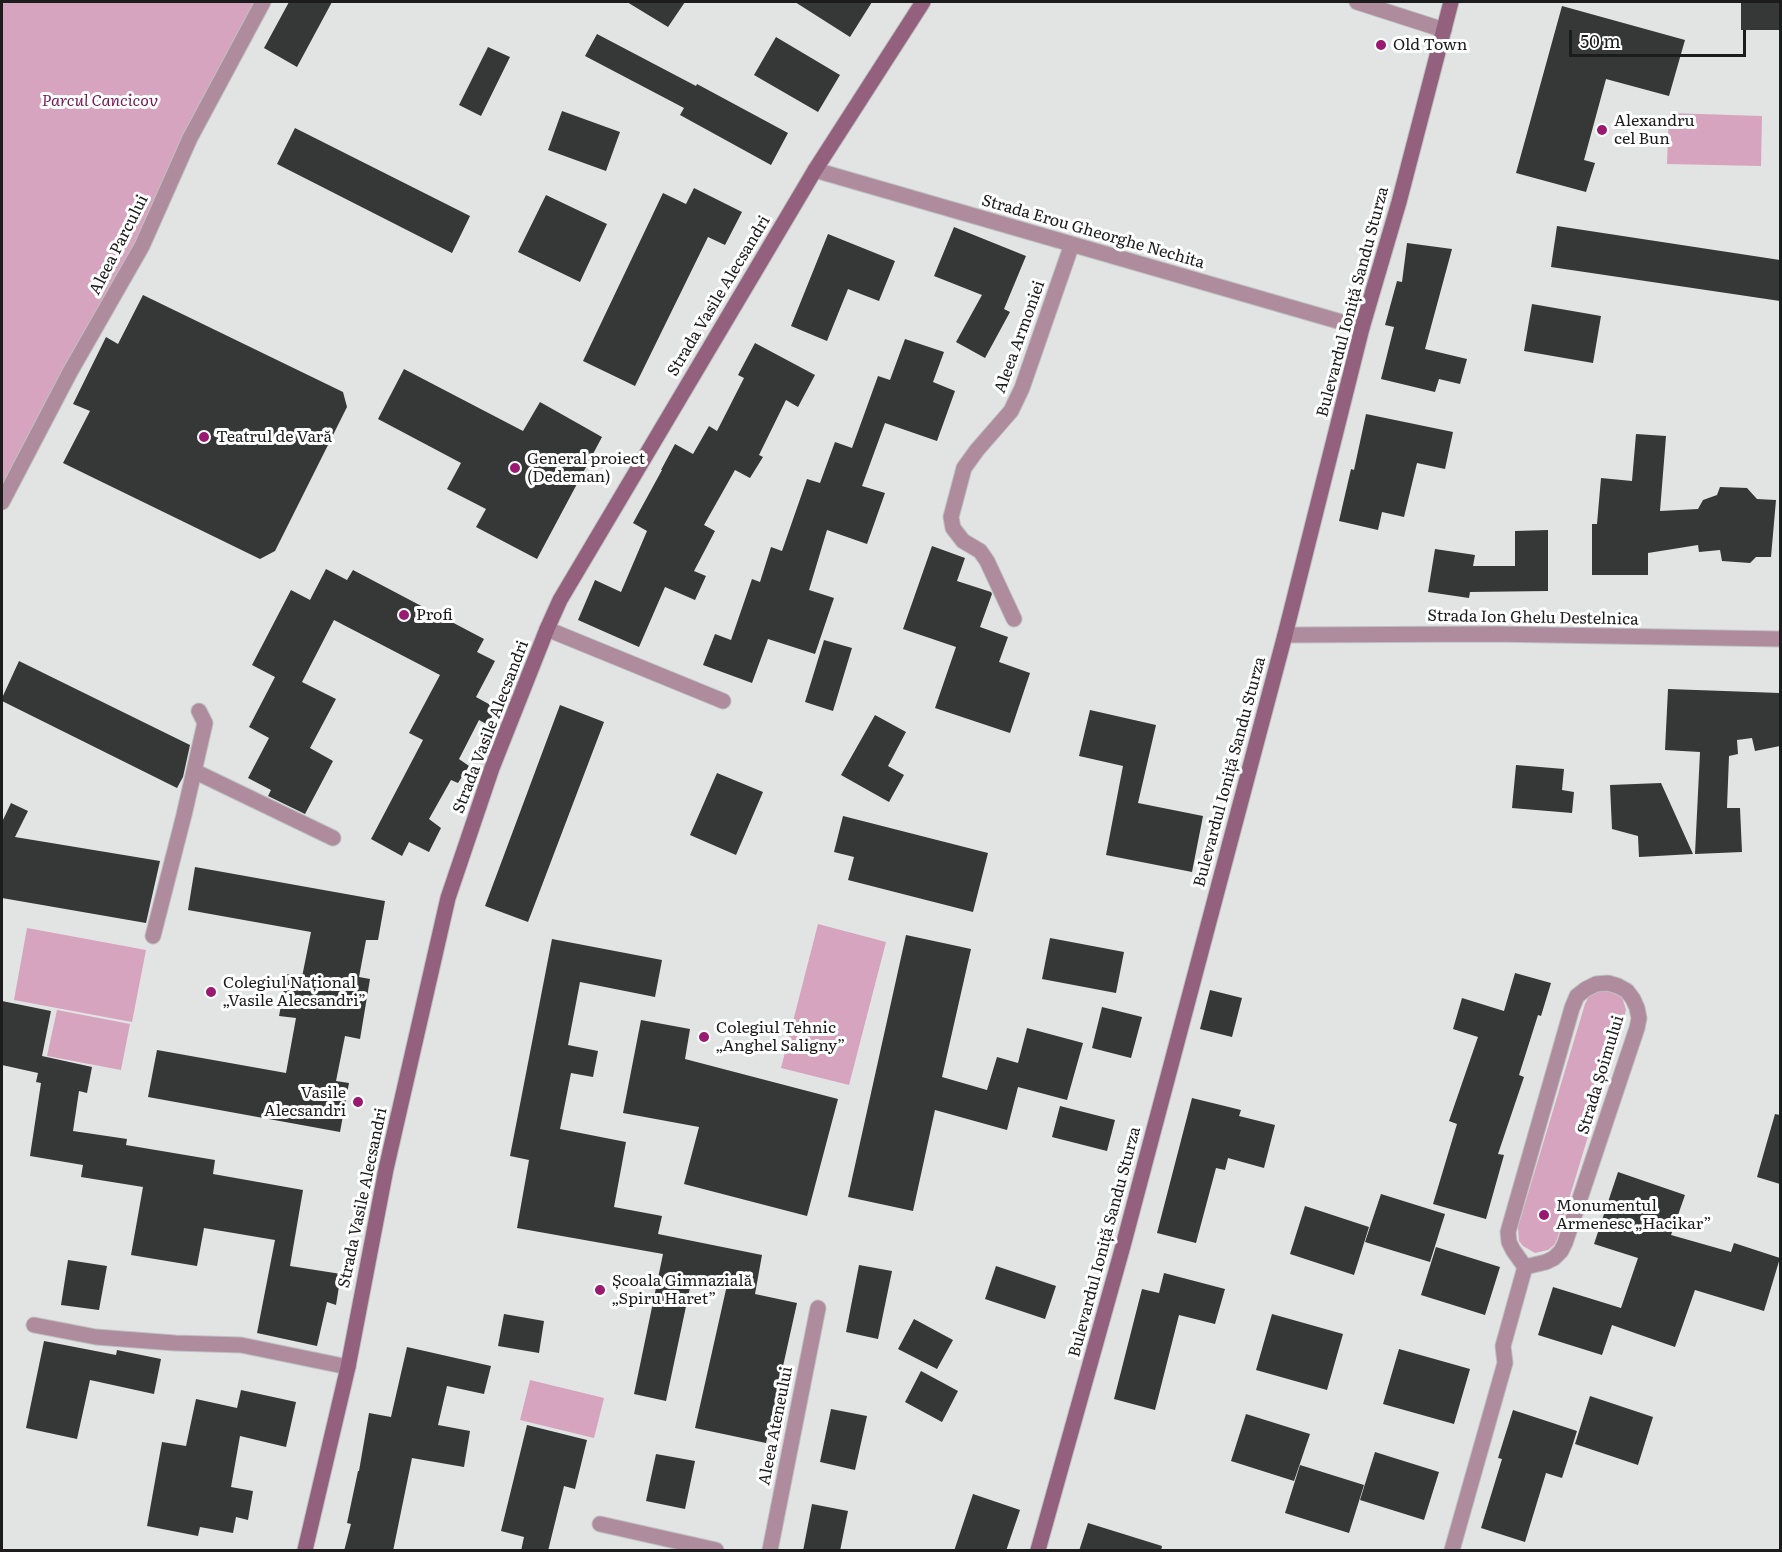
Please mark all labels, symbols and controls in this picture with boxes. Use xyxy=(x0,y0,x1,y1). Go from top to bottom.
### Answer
scale bar xyxy=(1572,18,1749,56)
text: 50 m xyxy=(1580,27,1621,54)
place label: Old Town xyxy=(1393,35,1467,55)
marker: Old Town xyxy=(1374,38,1388,52)
park label: Parcul Cancicov xyxy=(42,91,158,111)
place label: Alexandru cel Bun xyxy=(1614,111,1695,149)
marker: Alexandru cel Bun xyxy=(1595,123,1609,137)
street label: Bulevardul Ioniță Sandu Sturza xyxy=(1313,185,1393,419)
street label: Strada Erou Gheorghe Nechita xyxy=(979,191,1207,273)
street label: Aleea Parcului xyxy=(86,192,152,298)
street label: Strada Vasile Alecsandri xyxy=(663,212,775,380)
street label: Aleea Armoniei xyxy=(991,278,1049,396)
place label: Teatrul de Vară xyxy=(216,427,332,447)
marker: Teatrul de Vară xyxy=(197,430,211,444)
place label: General proiect (Dedeman) xyxy=(527,449,645,487)
marker: General proiect (Dedeman) xyxy=(508,461,522,475)
place label: Profi xyxy=(416,605,453,625)
street label: Strada Ion Ghelu Destelnica xyxy=(1427,607,1639,629)
marker: Profi xyxy=(397,608,411,622)
street label: Strada Vasile Alecsandri xyxy=(449,638,533,816)
street label: Bulevardul Ioniță Sandu Sturza xyxy=(1190,655,1270,889)
place label: Colegiul Național „Vasile Alecsandri” xyxy=(223,973,366,1011)
marker: Colegiul Național „Vasile Alecsandri” xyxy=(204,985,218,999)
street label: Strada Șoimului xyxy=(1574,1013,1628,1137)
place label: Colegiul Tehnic „Anghel Saligny” xyxy=(716,1018,846,1056)
marker: Colegiul Tehnic „Anghel Saligny” xyxy=(697,1030,711,1044)
place label: Vasile Alecsandri xyxy=(264,1083,346,1121)
marker: Vasile Alecsandri xyxy=(351,1095,365,1109)
street label: Strada Vasile Alecsandri xyxy=(335,1106,391,1290)
street label: Bulevardul Ioniță Sandu Sturza xyxy=(1065,1125,1145,1359)
place label: Monumentul Armenesc „Hacikar” xyxy=(1556,1196,1712,1234)
marker: Monumentul Armenesc „Hacikar” xyxy=(1537,1208,1551,1222)
place label: Școala Gimnazială „Spiru Haret” xyxy=(612,1271,752,1309)
marker: Școala Gimnazială „Spiru Haret” xyxy=(593,1283,607,1297)
street label: Aleea Ateneului xyxy=(755,1365,797,1487)

